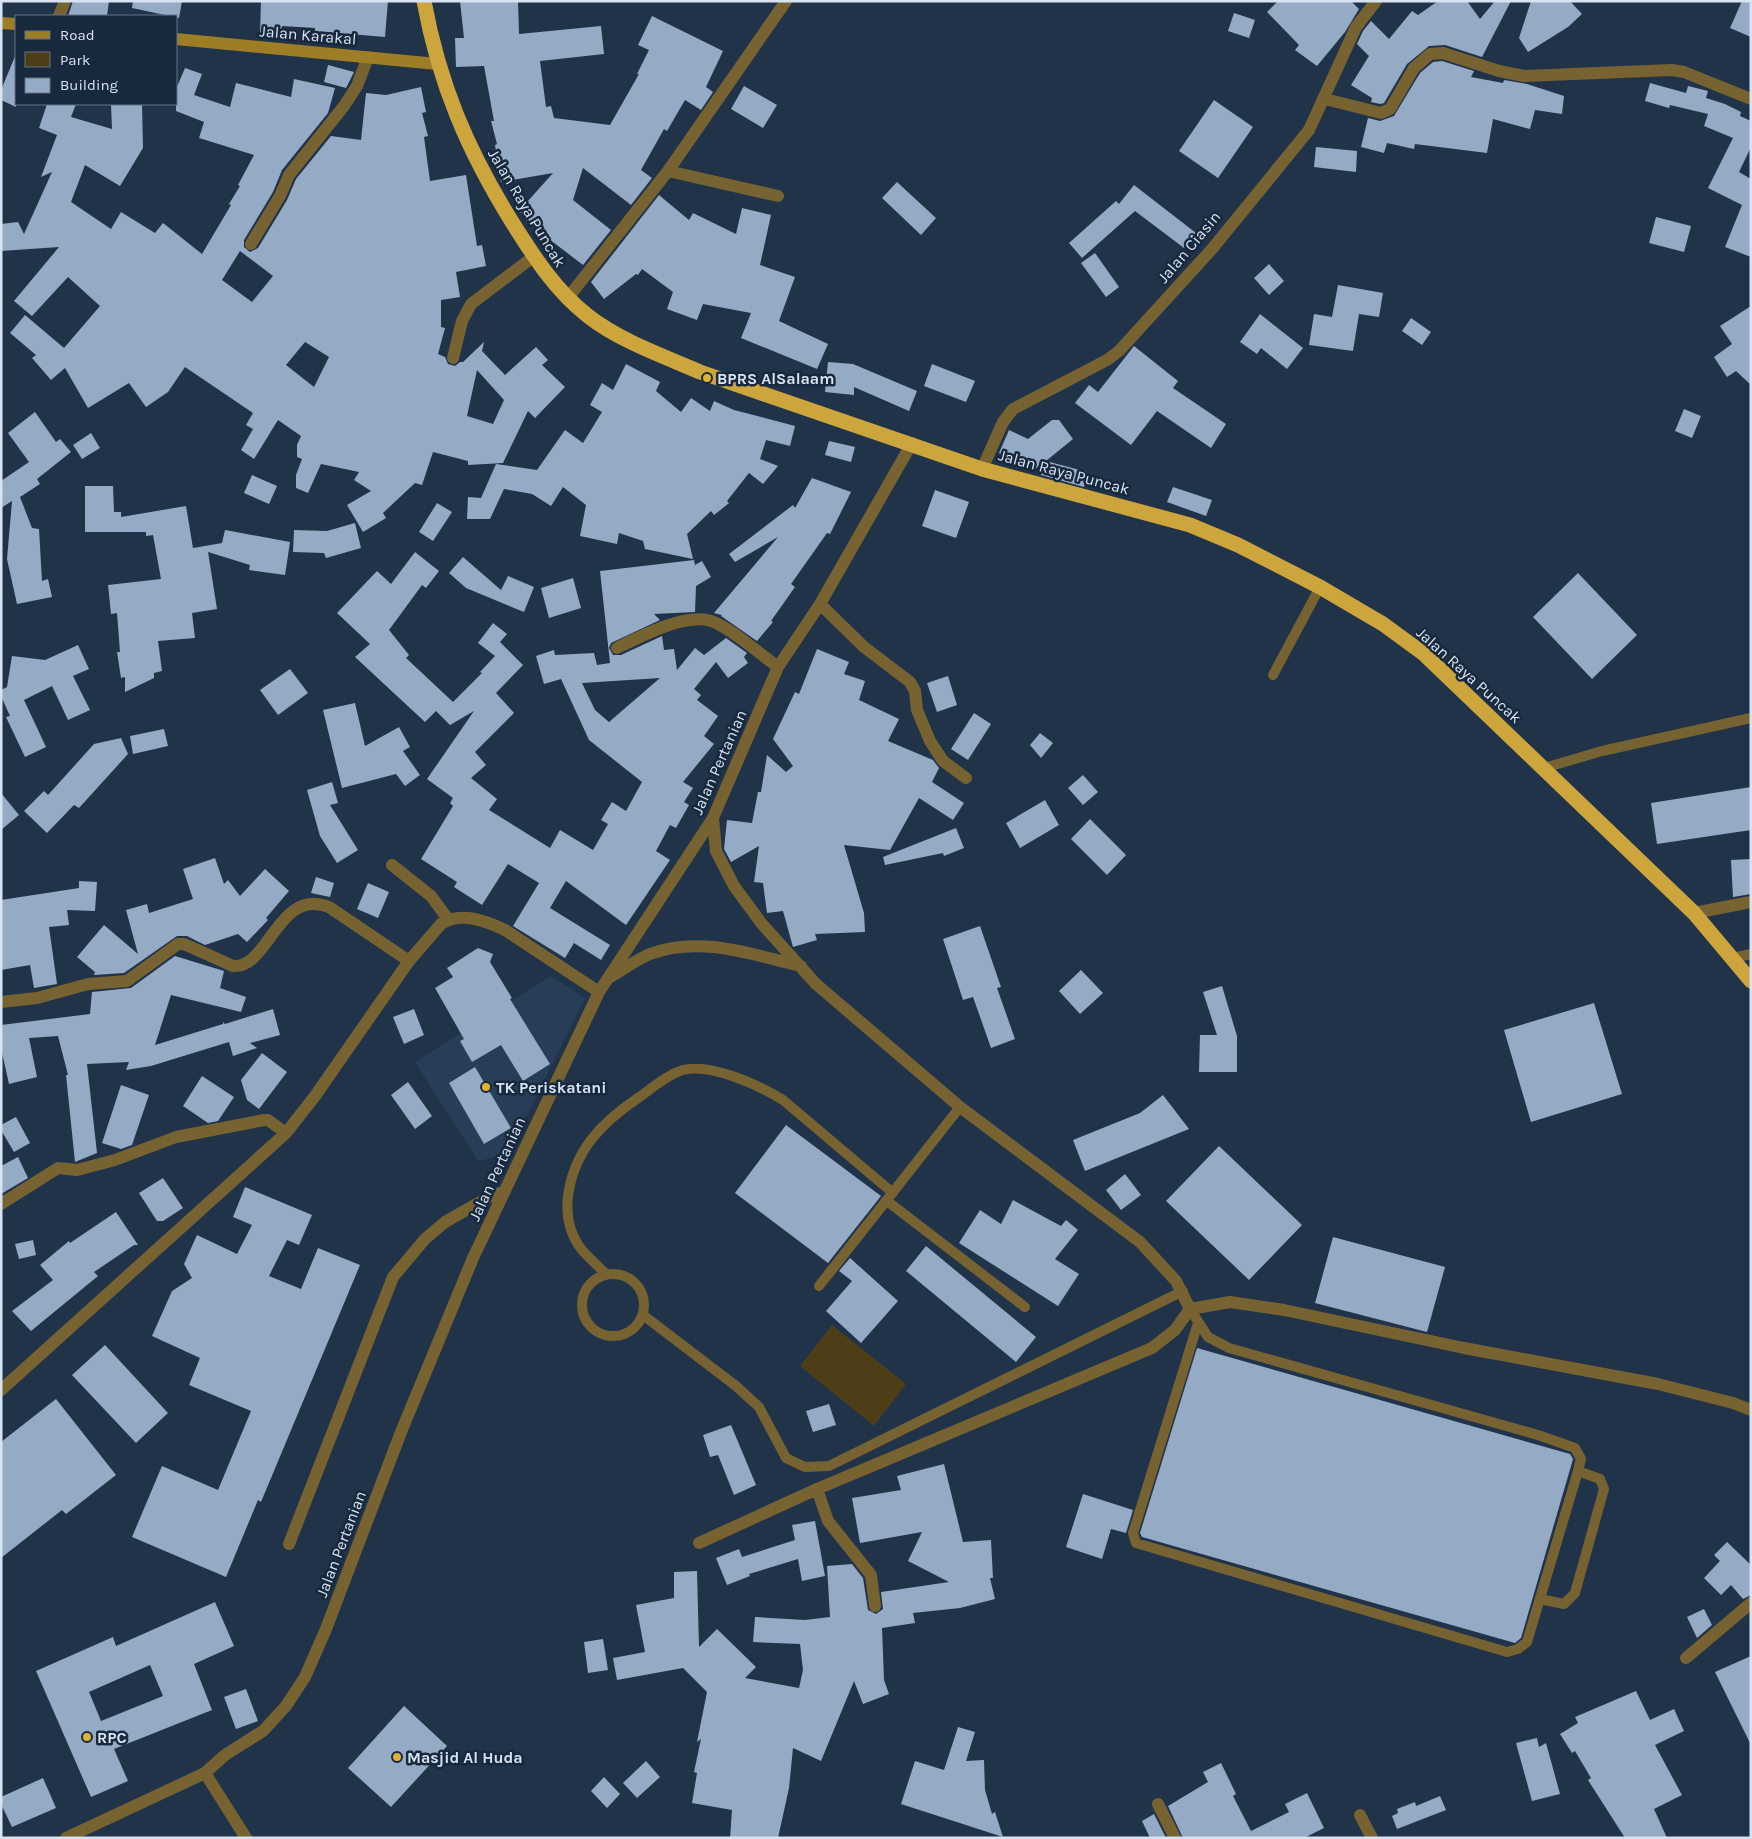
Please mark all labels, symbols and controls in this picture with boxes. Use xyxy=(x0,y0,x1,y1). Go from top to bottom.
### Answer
legend xyxy=(15,15,178,105)
street label: Jalan Karakal xyxy=(259,21,357,49)
text: Road xyxy=(60,26,95,44)
text: Park xyxy=(60,51,90,69)
text: Building xyxy=(60,76,118,94)
street label: Jalan Raya Puncak xyxy=(484,145,570,271)
street label: Jalan Ciasin xyxy=(1153,207,1225,287)
place label: BPRS AlSalaam xyxy=(717,369,834,388)
marker: BPRS AlSalaam xyxy=(701,372,713,384)
street label: Jalan Raya Puncak xyxy=(996,445,1132,499)
street label: Jalan Raya Puncak xyxy=(1412,623,1526,727)
street label: Jalan Pertanian xyxy=(687,707,751,817)
place label: TK Periskatani xyxy=(496,1078,606,1097)
marker: TK Periskatani xyxy=(480,1081,492,1093)
street label: Jalan Pertanian xyxy=(465,1114,529,1224)
street label: Jalan Pertanian xyxy=(312,1488,370,1600)
place label: RPC xyxy=(97,1728,127,1747)
marker: RPC xyxy=(81,1731,93,1743)
place label: Masjid Al Huda xyxy=(407,1748,523,1767)
marker: Masjid Al Huda xyxy=(391,1751,403,1763)

